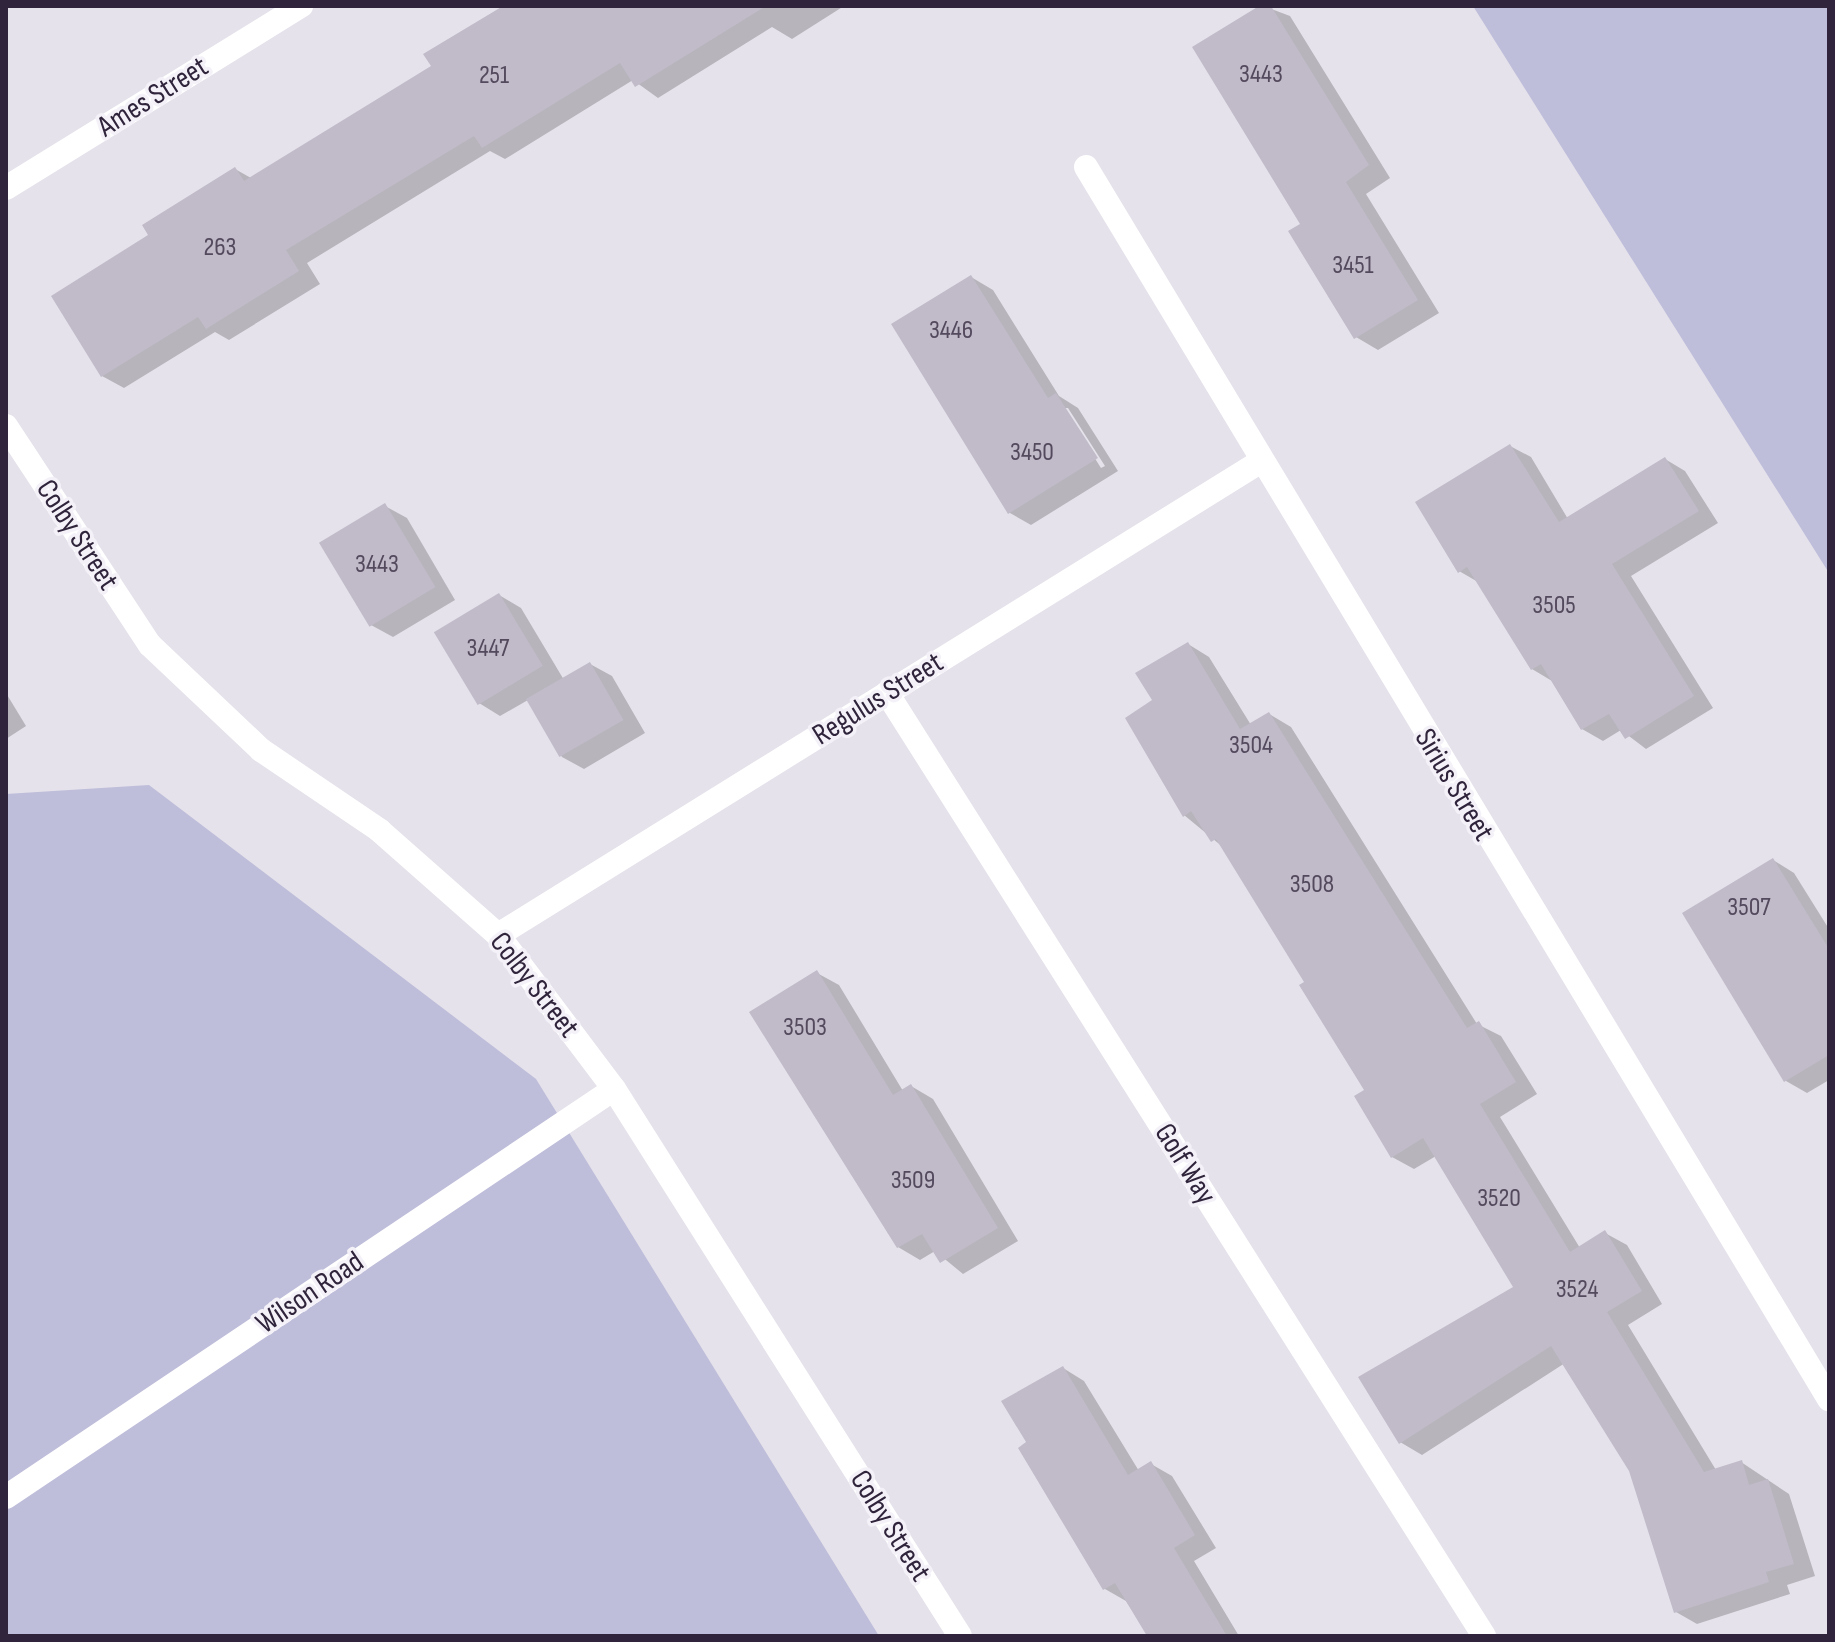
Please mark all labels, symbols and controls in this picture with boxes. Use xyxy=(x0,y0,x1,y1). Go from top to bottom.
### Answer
street label: Ames Street xyxy=(91,49,215,145)
house number: 3443 xyxy=(1239,59,1283,91)
house number: 251 xyxy=(479,60,509,92)
house number: 263 xyxy=(204,232,236,264)
house number: 3451 xyxy=(1332,250,1374,282)
house number: 3446 xyxy=(929,315,973,347)
house number: 3450 xyxy=(1010,437,1054,469)
street label: Colby Street xyxy=(28,473,126,597)
house number: 3443 xyxy=(355,549,399,581)
house number: 3505 xyxy=(1532,590,1576,622)
house number: 3447 xyxy=(466,633,510,665)
street label: Regulus Street xyxy=(806,645,950,753)
street label: Sirius Street xyxy=(1407,723,1501,847)
house number: 3504 xyxy=(1229,730,1273,762)
house number: 3508 xyxy=(1290,869,1334,901)
house number: 3507 xyxy=(1727,892,1771,924)
street label: Colby Street xyxy=(482,925,586,1045)
house number: 3503 xyxy=(783,1012,827,1044)
street label: Golf Way xyxy=(1146,1117,1224,1211)
house number: 3509 xyxy=(891,1165,935,1197)
house number: 3520 xyxy=(1477,1183,1521,1215)
street label: Wilson Road xyxy=(250,1244,370,1342)
house number: 3524 xyxy=(1556,1274,1598,1306)
street label: Colby Street xyxy=(842,1464,938,1588)

